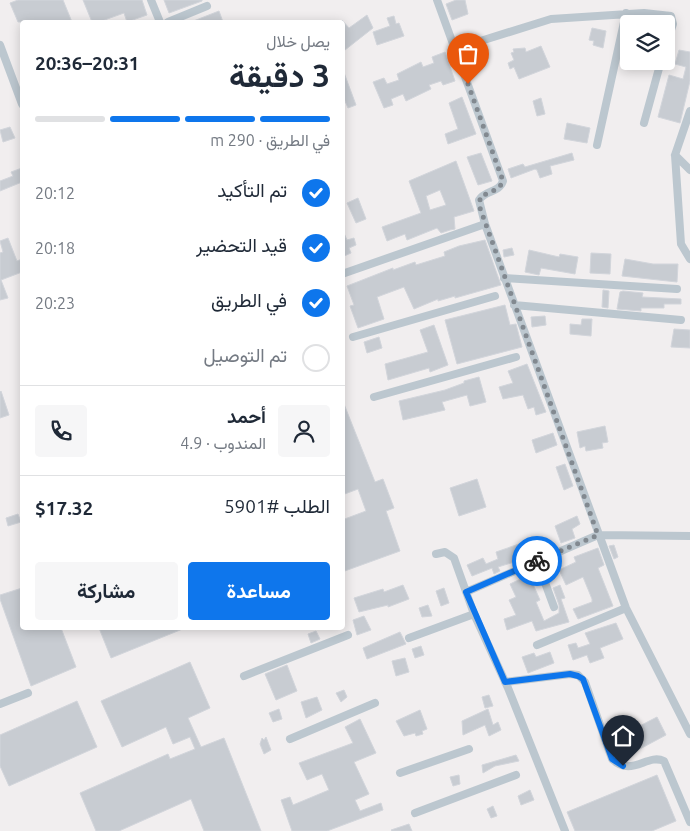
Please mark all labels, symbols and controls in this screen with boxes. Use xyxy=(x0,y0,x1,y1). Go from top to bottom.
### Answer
map controls xyxy=(620,15,675,70)
button: layers xyxy=(620,15,675,70)
text: يصل خلال xyxy=(266,32,330,50)
pin xyxy=(447,33,489,84)
icon: bag xyxy=(454,40,482,68)
text: 20:31–20:36 xyxy=(35,52,140,74)
text: 3 دقيقة xyxy=(229,57,330,93)
text: في الطريق · 290 m xyxy=(210,131,330,149)
text: تم التأكيد xyxy=(217,179,287,201)
icon: check xyxy=(302,179,330,207)
text: 20:12 xyxy=(35,184,75,202)
text: قيد التحضير xyxy=(196,234,287,256)
icon: check xyxy=(302,234,330,262)
text: 20:18 xyxy=(35,239,75,257)
text: في الطريق xyxy=(211,289,287,311)
icon: check xyxy=(302,289,330,317)
text: 20:23 xyxy=(35,294,75,312)
text: تم التوصيل xyxy=(203,344,287,366)
button: phone xyxy=(35,405,87,457)
text: أحمد xyxy=(227,405,266,427)
button: person xyxy=(278,405,330,457)
text: المندوب · 4.9 xyxy=(180,434,266,452)
text: الطلب #5901 xyxy=(224,495,330,517)
text: $17.32 xyxy=(35,497,93,519)
courier xyxy=(512,536,562,586)
icon: bike xyxy=(523,547,551,575)
button: مشاركة xyxy=(35,562,178,620)
button: مساعدة xyxy=(188,562,330,620)
pin xyxy=(602,715,644,766)
icon: home xyxy=(609,722,637,750)

